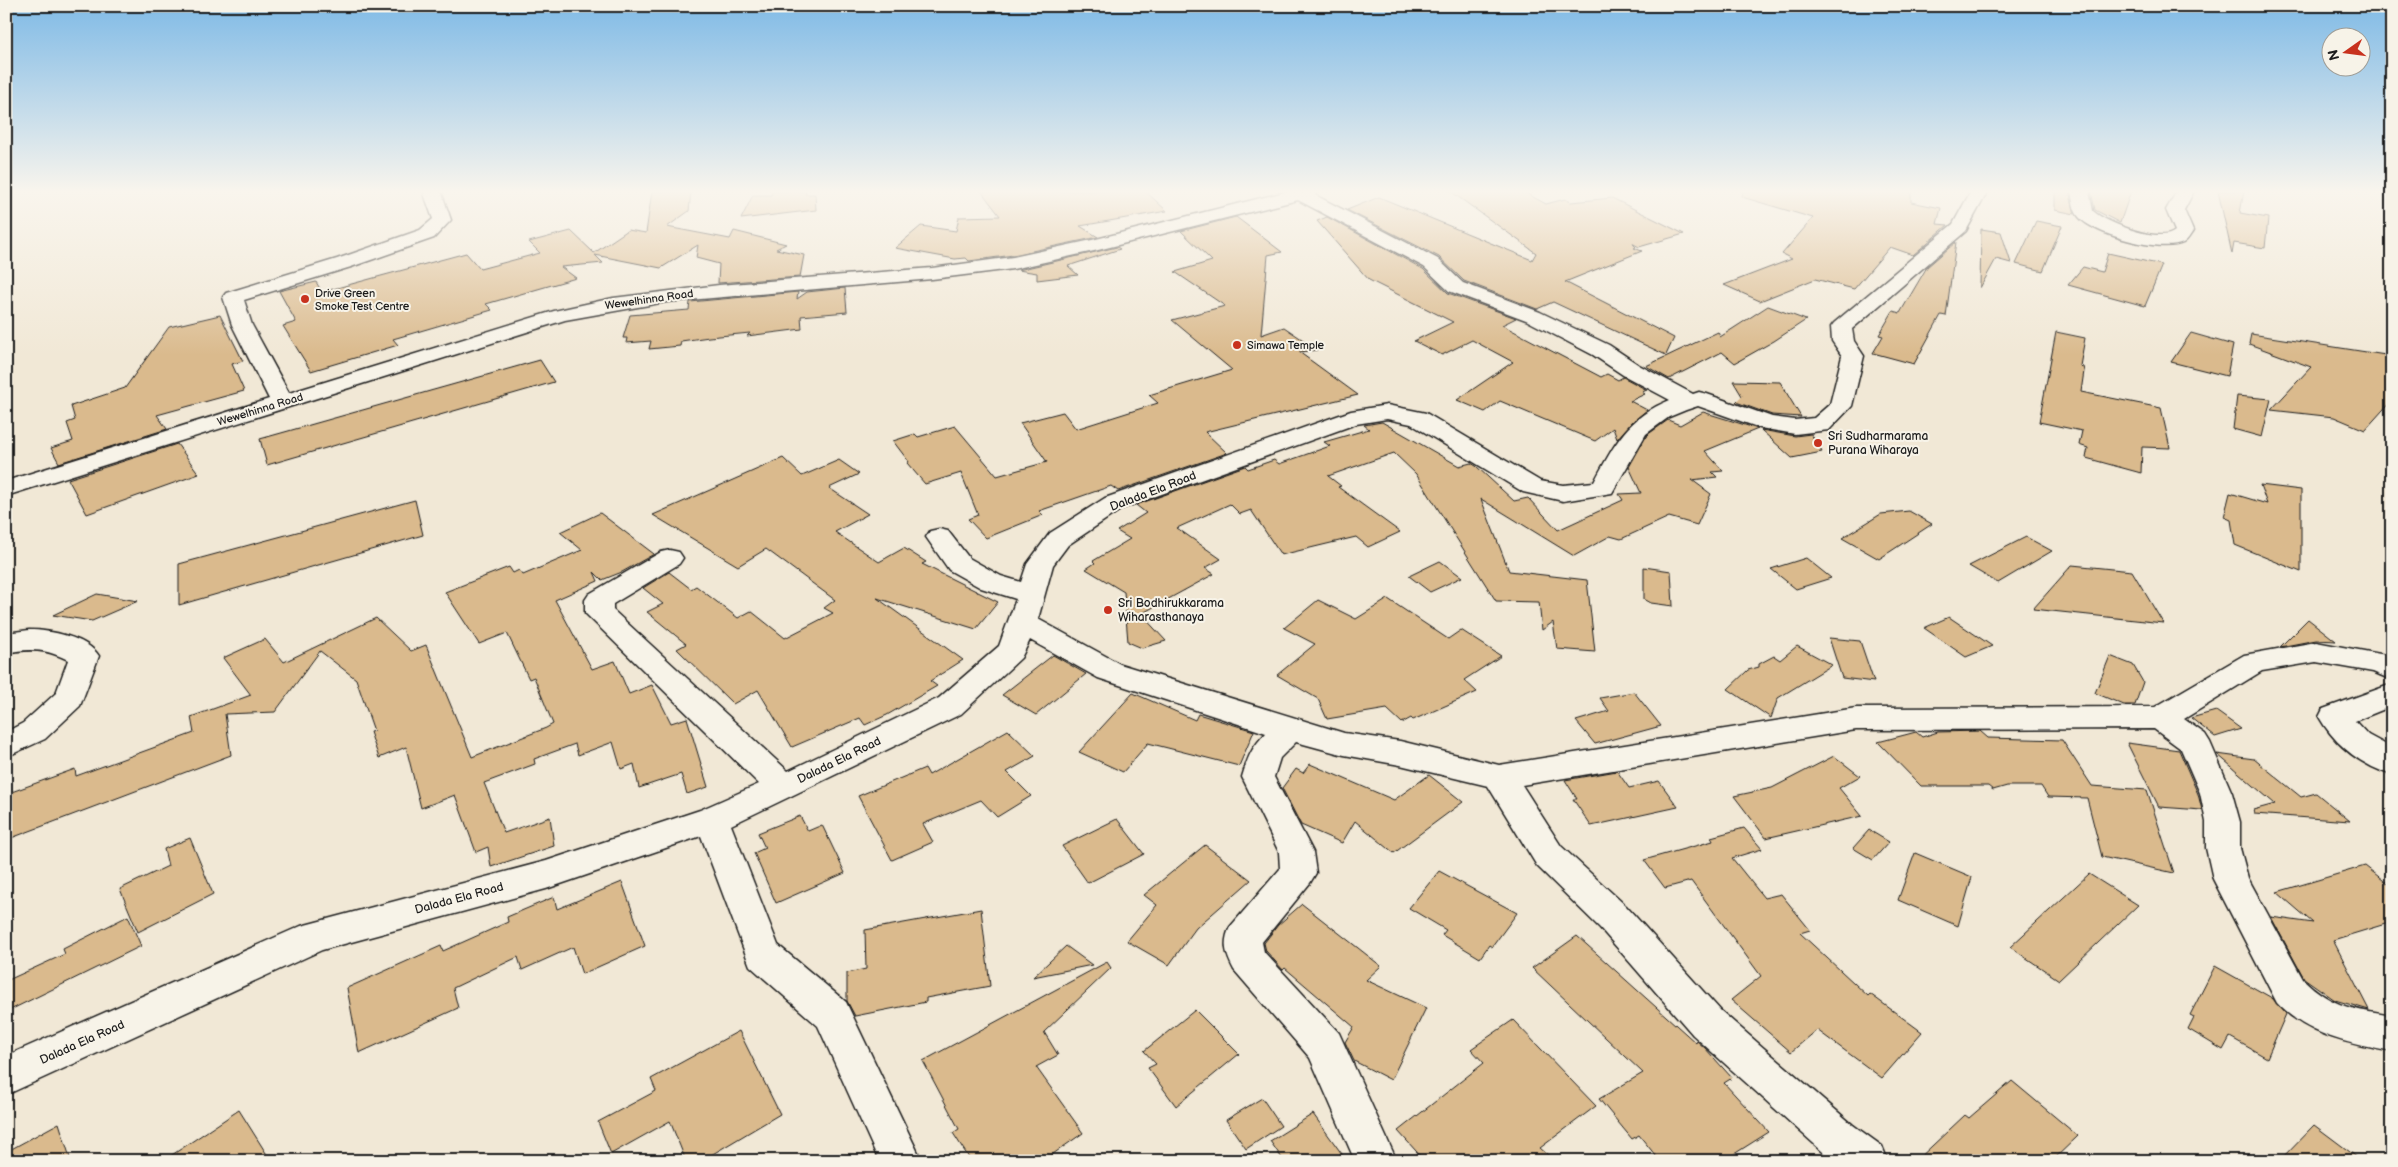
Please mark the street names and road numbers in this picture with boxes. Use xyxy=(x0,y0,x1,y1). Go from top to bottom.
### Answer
street label: Wewelhinna Road xyxy=(604,287,694,312)
street label: Wewelhinna Road xyxy=(216,390,305,429)
street label: Dalada Ela Road xyxy=(1108,468,1199,515)
street label: Dalada Ela Road xyxy=(795,734,884,787)
street label: Dalada Ela Road xyxy=(413,879,505,918)
street label: Dalada Ela Road xyxy=(37,1017,127,1068)

